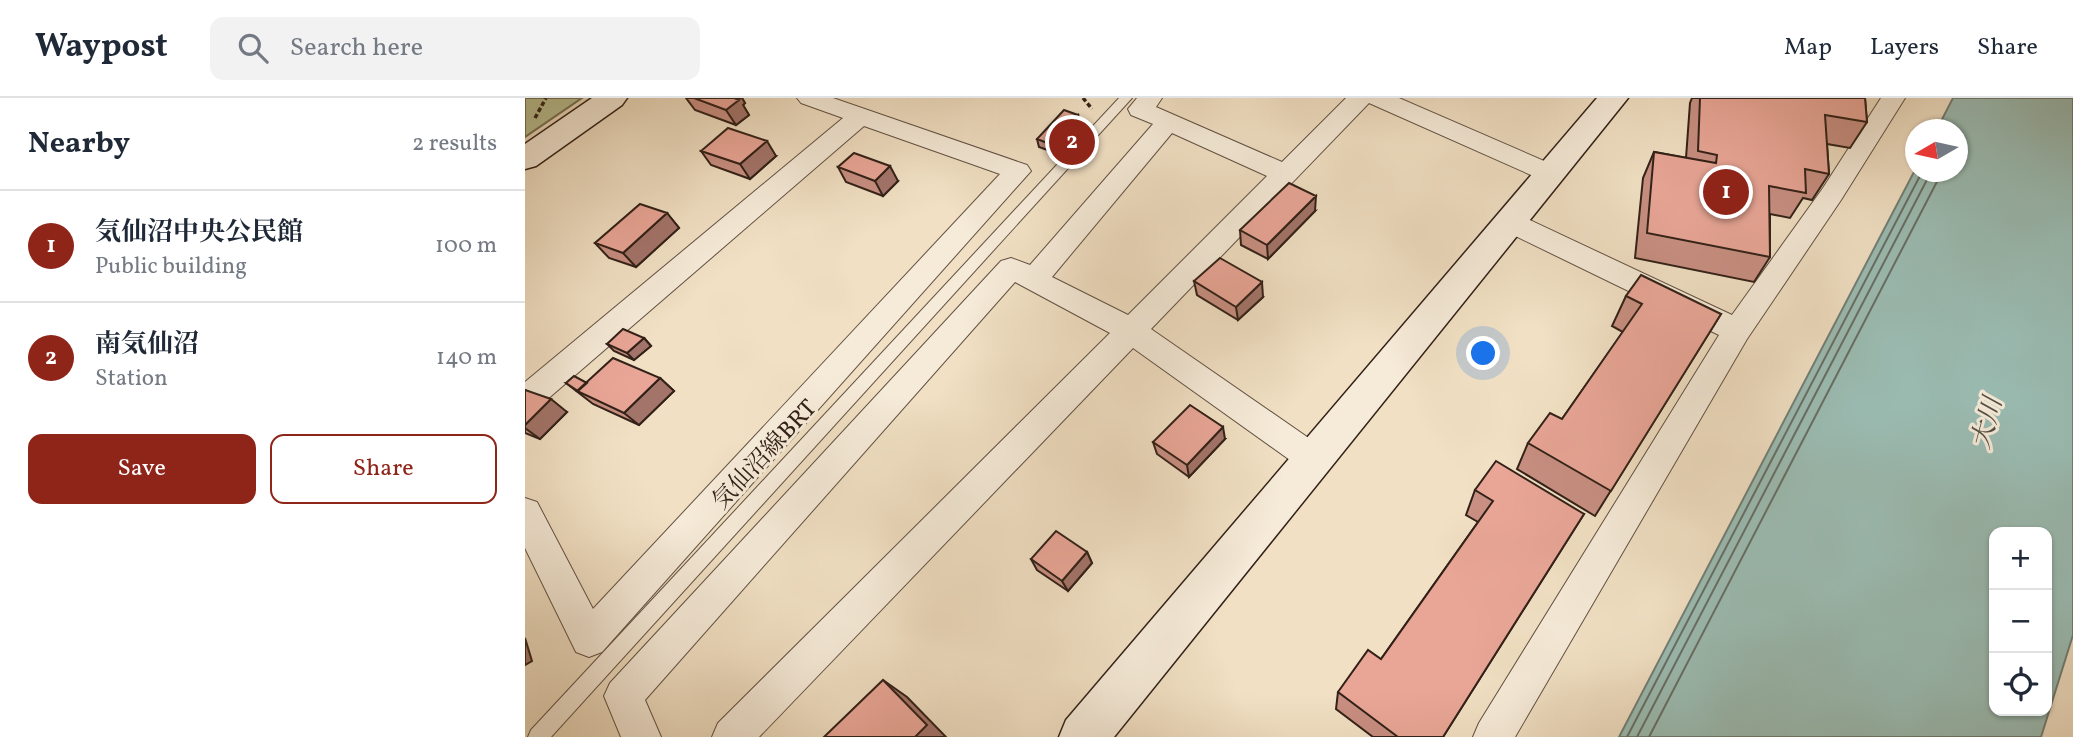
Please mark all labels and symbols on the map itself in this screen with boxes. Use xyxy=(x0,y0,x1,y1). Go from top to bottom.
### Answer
pin: 2 xyxy=(1049,116,1095,168)
north arrow xyxy=(1905,119,1968,182)
pin: 1 xyxy=(1703,166,1749,218)
your location xyxy=(1466,336,1500,370)
water label: 大川 xyxy=(1964,391,2013,453)
street label: 気仙沼線BRT xyxy=(705,393,826,518)

